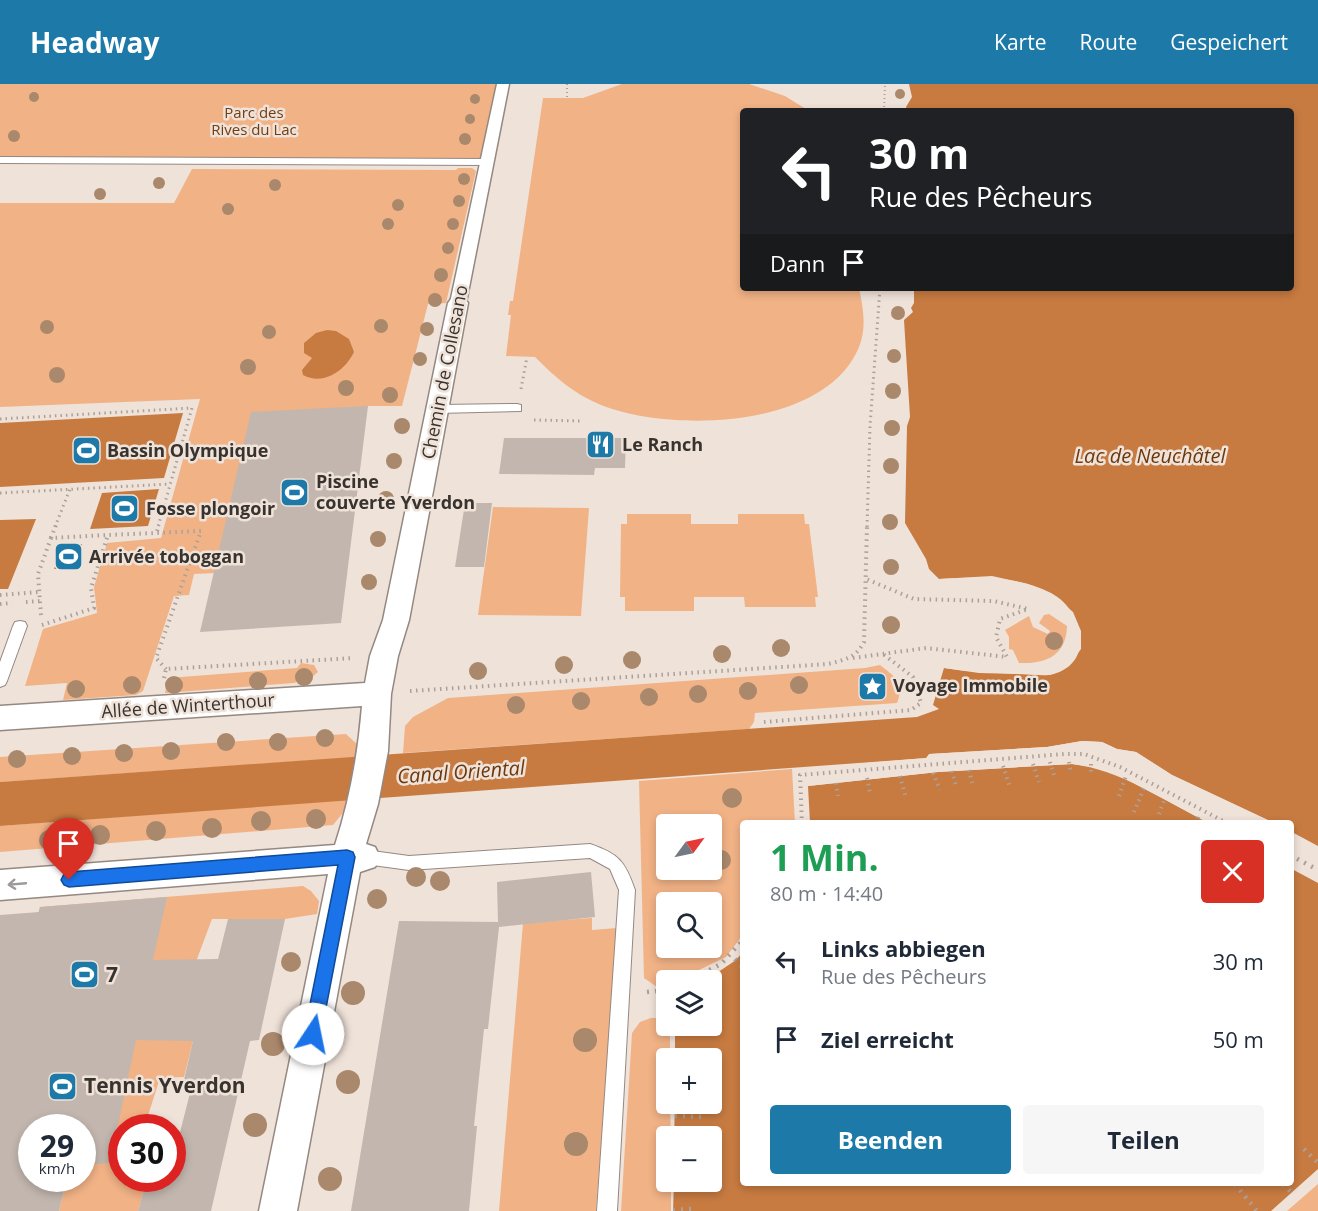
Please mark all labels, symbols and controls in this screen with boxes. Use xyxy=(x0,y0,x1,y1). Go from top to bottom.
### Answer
text: Headway xyxy=(30,23,159,61)
text: Karte xyxy=(994,28,1046,56)
text: Route xyxy=(1079,28,1137,56)
text: Gespeichert xyxy=(1170,28,1288,56)
park label: Parc des Rives du Lac xyxy=(211,102,297,139)
text: 30 m xyxy=(869,124,969,181)
icon: left xyxy=(770,132,848,210)
text: Rue des Pêcheurs xyxy=(869,178,1092,215)
icon: arrive xyxy=(837,246,870,279)
text: Dann xyxy=(770,248,825,278)
street label: Chemin de Collesano xyxy=(415,283,473,461)
restaurant icon: Le Ranch xyxy=(585,429,617,461)
place label: Le Ranch xyxy=(622,432,703,456)
sports icon: Bassin Olympique xyxy=(70,435,102,467)
place label: Bassin Olympique xyxy=(107,438,268,462)
water label: Lac de Neuchâtel xyxy=(1075,442,1226,469)
place label: Piscine couverte Yverdon xyxy=(316,469,475,514)
sports icon: Piscine couverte Yverdon xyxy=(279,476,311,508)
sports icon: Fosse plongoir xyxy=(109,493,141,525)
place label: Fosse plongoir xyxy=(146,496,275,520)
sports icon: Arrivée toboggan xyxy=(52,541,84,573)
place label: Arrivée toboggan xyxy=(89,544,244,568)
place icon: Voyage Immobile xyxy=(856,670,888,702)
place label: Voyage Immobile xyxy=(893,673,1048,697)
street label: Allée de Winterthour xyxy=(100,687,276,723)
water label: Canal Oriental xyxy=(396,754,527,789)
north arrow xyxy=(656,814,722,880)
map controls xyxy=(656,814,722,1192)
pin xyxy=(43,818,94,880)
icon: arrive xyxy=(52,827,85,860)
text: 1 Min. xyxy=(770,833,879,882)
button: close xyxy=(1201,840,1264,903)
one-way arrow xyxy=(8,879,27,890)
text: 80 m · 14:40 xyxy=(770,880,883,907)
button: search xyxy=(656,892,722,958)
text: Links abbiegen xyxy=(821,933,986,963)
icon: left xyxy=(770,945,803,978)
text: 30 m xyxy=(1213,946,1264,976)
sports icon: 7 xyxy=(69,959,101,991)
place label: 7 xyxy=(106,960,118,988)
text: Rue des Pêcheurs xyxy=(821,963,987,990)
button: layers xyxy=(656,970,722,1036)
position arrow xyxy=(281,1002,345,1066)
icon: arrive xyxy=(770,1023,803,1056)
text: Ziel erreicht xyxy=(821,1024,954,1054)
text: 50 m xyxy=(1213,1024,1264,1054)
button: + xyxy=(656,1048,722,1114)
sports icon: Tennis Yverdon xyxy=(47,1070,79,1102)
place label: Tennis Yverdon xyxy=(84,1071,246,1099)
button: Beenden xyxy=(770,1105,1011,1174)
button: Teilen xyxy=(1023,1105,1264,1174)
speed limit sign: 30 xyxy=(108,1114,186,1192)
text: 29 xyxy=(40,1125,74,1166)
button: − xyxy=(656,1126,722,1192)
text: km/h xyxy=(39,1158,75,1178)

